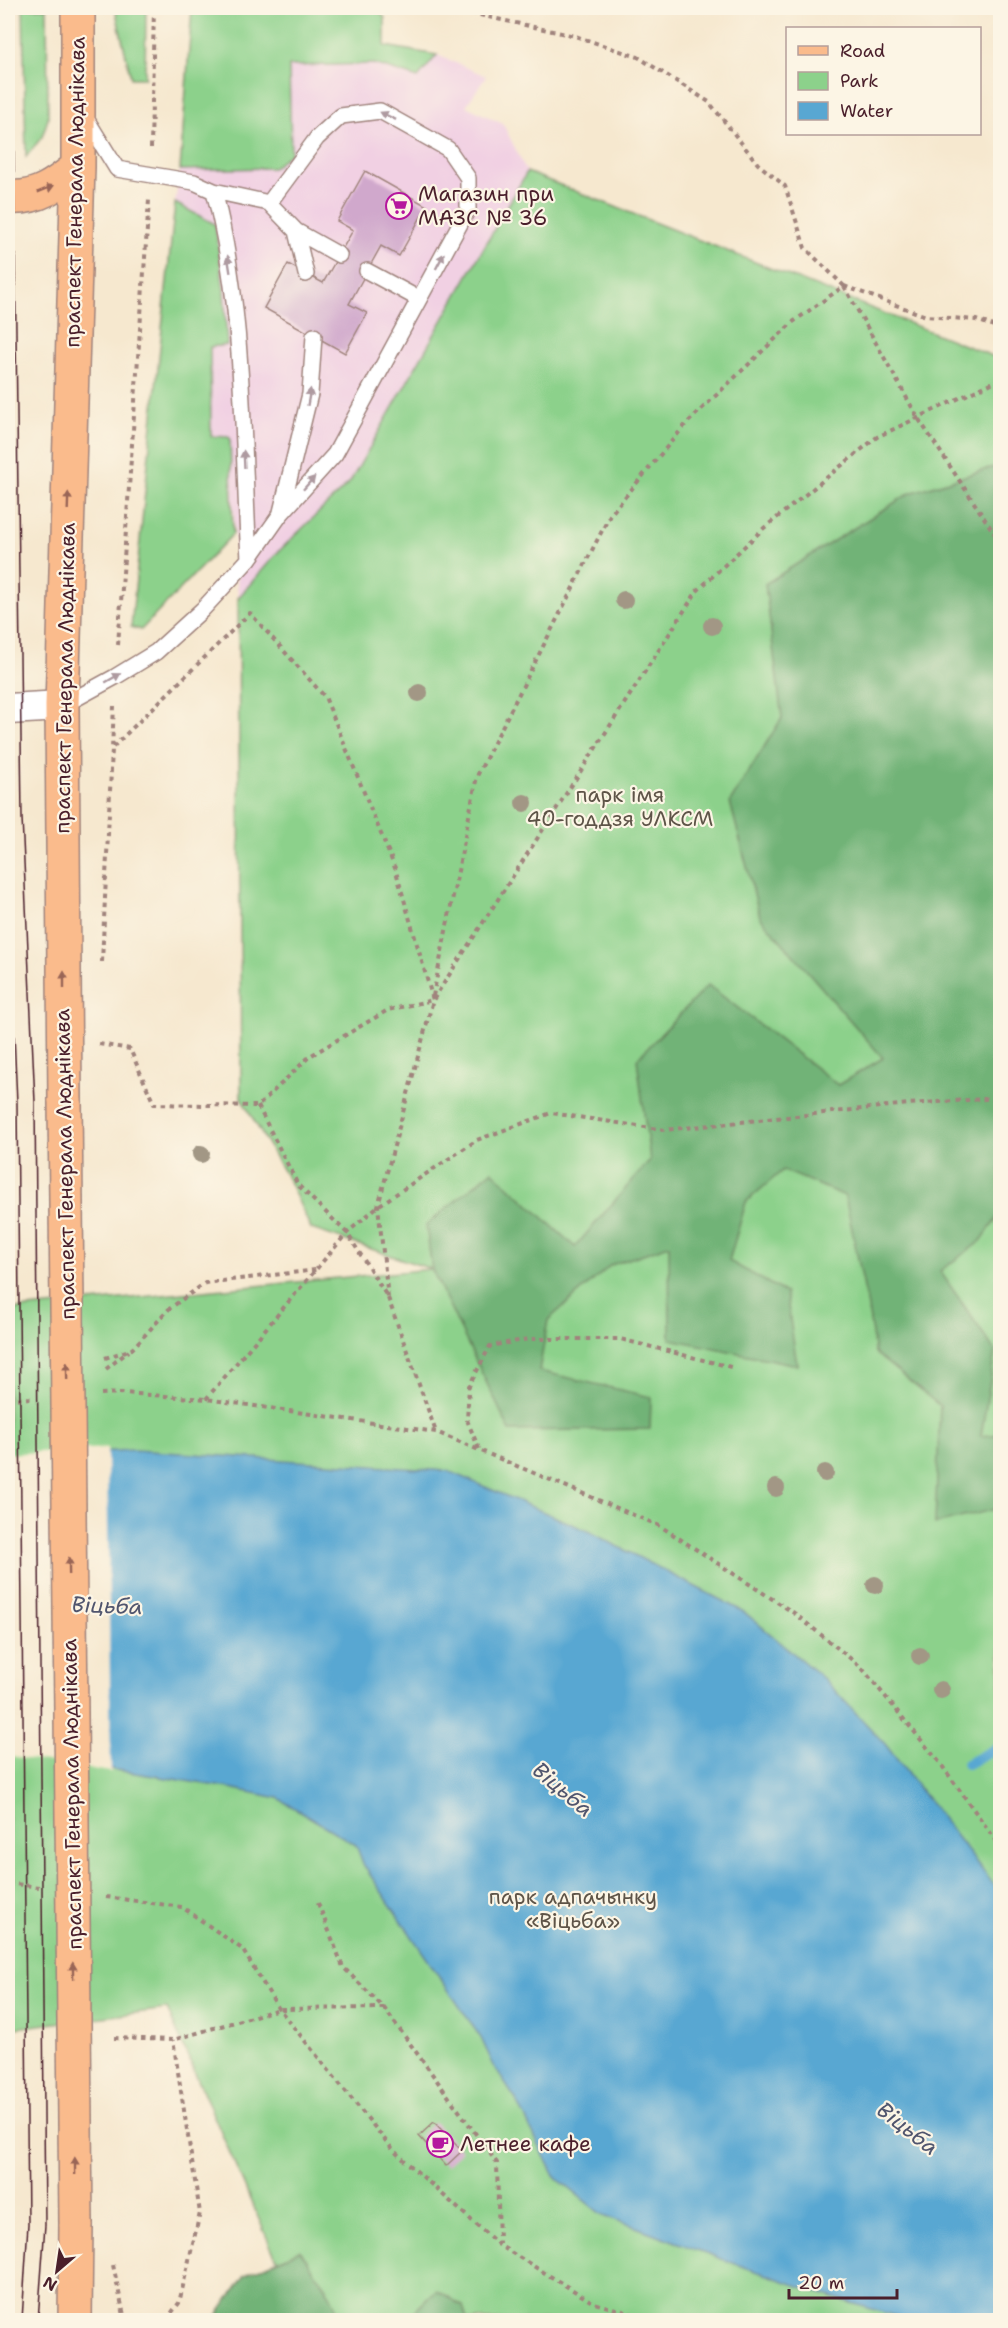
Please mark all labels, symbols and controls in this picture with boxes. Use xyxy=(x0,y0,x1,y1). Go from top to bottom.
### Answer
legend xyxy=(786,27,981,135)
street label: праспект Генерала Люднікава xyxy=(58,36,92,348)
text: Road xyxy=(840,39,885,63)
text: Park xyxy=(840,69,879,93)
text: Water xyxy=(840,99,893,123)
one-way arrow xyxy=(379,111,396,121)
place label: Магазин при МАЗС № 36 xyxy=(418,180,554,232)
one-way arrow xyxy=(37,184,55,194)
supermarket icon: Магазин при МАЗС № 36 xyxy=(384,191,414,221)
one-way arrow xyxy=(435,252,445,269)
one-way arrow xyxy=(225,255,234,274)
one-way arrow xyxy=(304,387,313,406)
one-way arrow xyxy=(239,449,248,468)
one-way arrow xyxy=(302,476,315,491)
one-way arrow xyxy=(64,491,73,510)
street label: праспект Генерала Люднікава xyxy=(48,522,82,834)
one-way arrow xyxy=(105,673,122,683)
park label: парк імя 40-годдзя УЛКСМ xyxy=(527,781,713,833)
one-way arrow xyxy=(59,971,69,990)
street label: праспект Генерала Люднікава xyxy=(48,1008,82,1320)
one-way arrow xyxy=(62,1361,72,1380)
one-way arrow xyxy=(64,1556,74,1575)
water label: Віцьба xyxy=(71,1590,143,1621)
street label: праспект Генерала Люднікава xyxy=(55,1638,89,1950)
water label: Віцьба xyxy=(526,1755,599,1823)
park label: парк адпачынку «Віцьба» xyxy=(489,1883,657,1935)
one-way arrow xyxy=(69,1961,78,1980)
water label: Віцьба xyxy=(871,2095,945,2162)
cafe icon: Летнее кафе xyxy=(425,2129,455,2159)
place label: Летнее кафе xyxy=(460,2130,591,2158)
one-way arrow xyxy=(71,2156,80,2175)
north arrow xyxy=(27,2241,87,2301)
scale bar xyxy=(789,2262,897,2300)
text: N xyxy=(39,2271,61,2296)
text: 20 m xyxy=(798,2271,844,2295)

